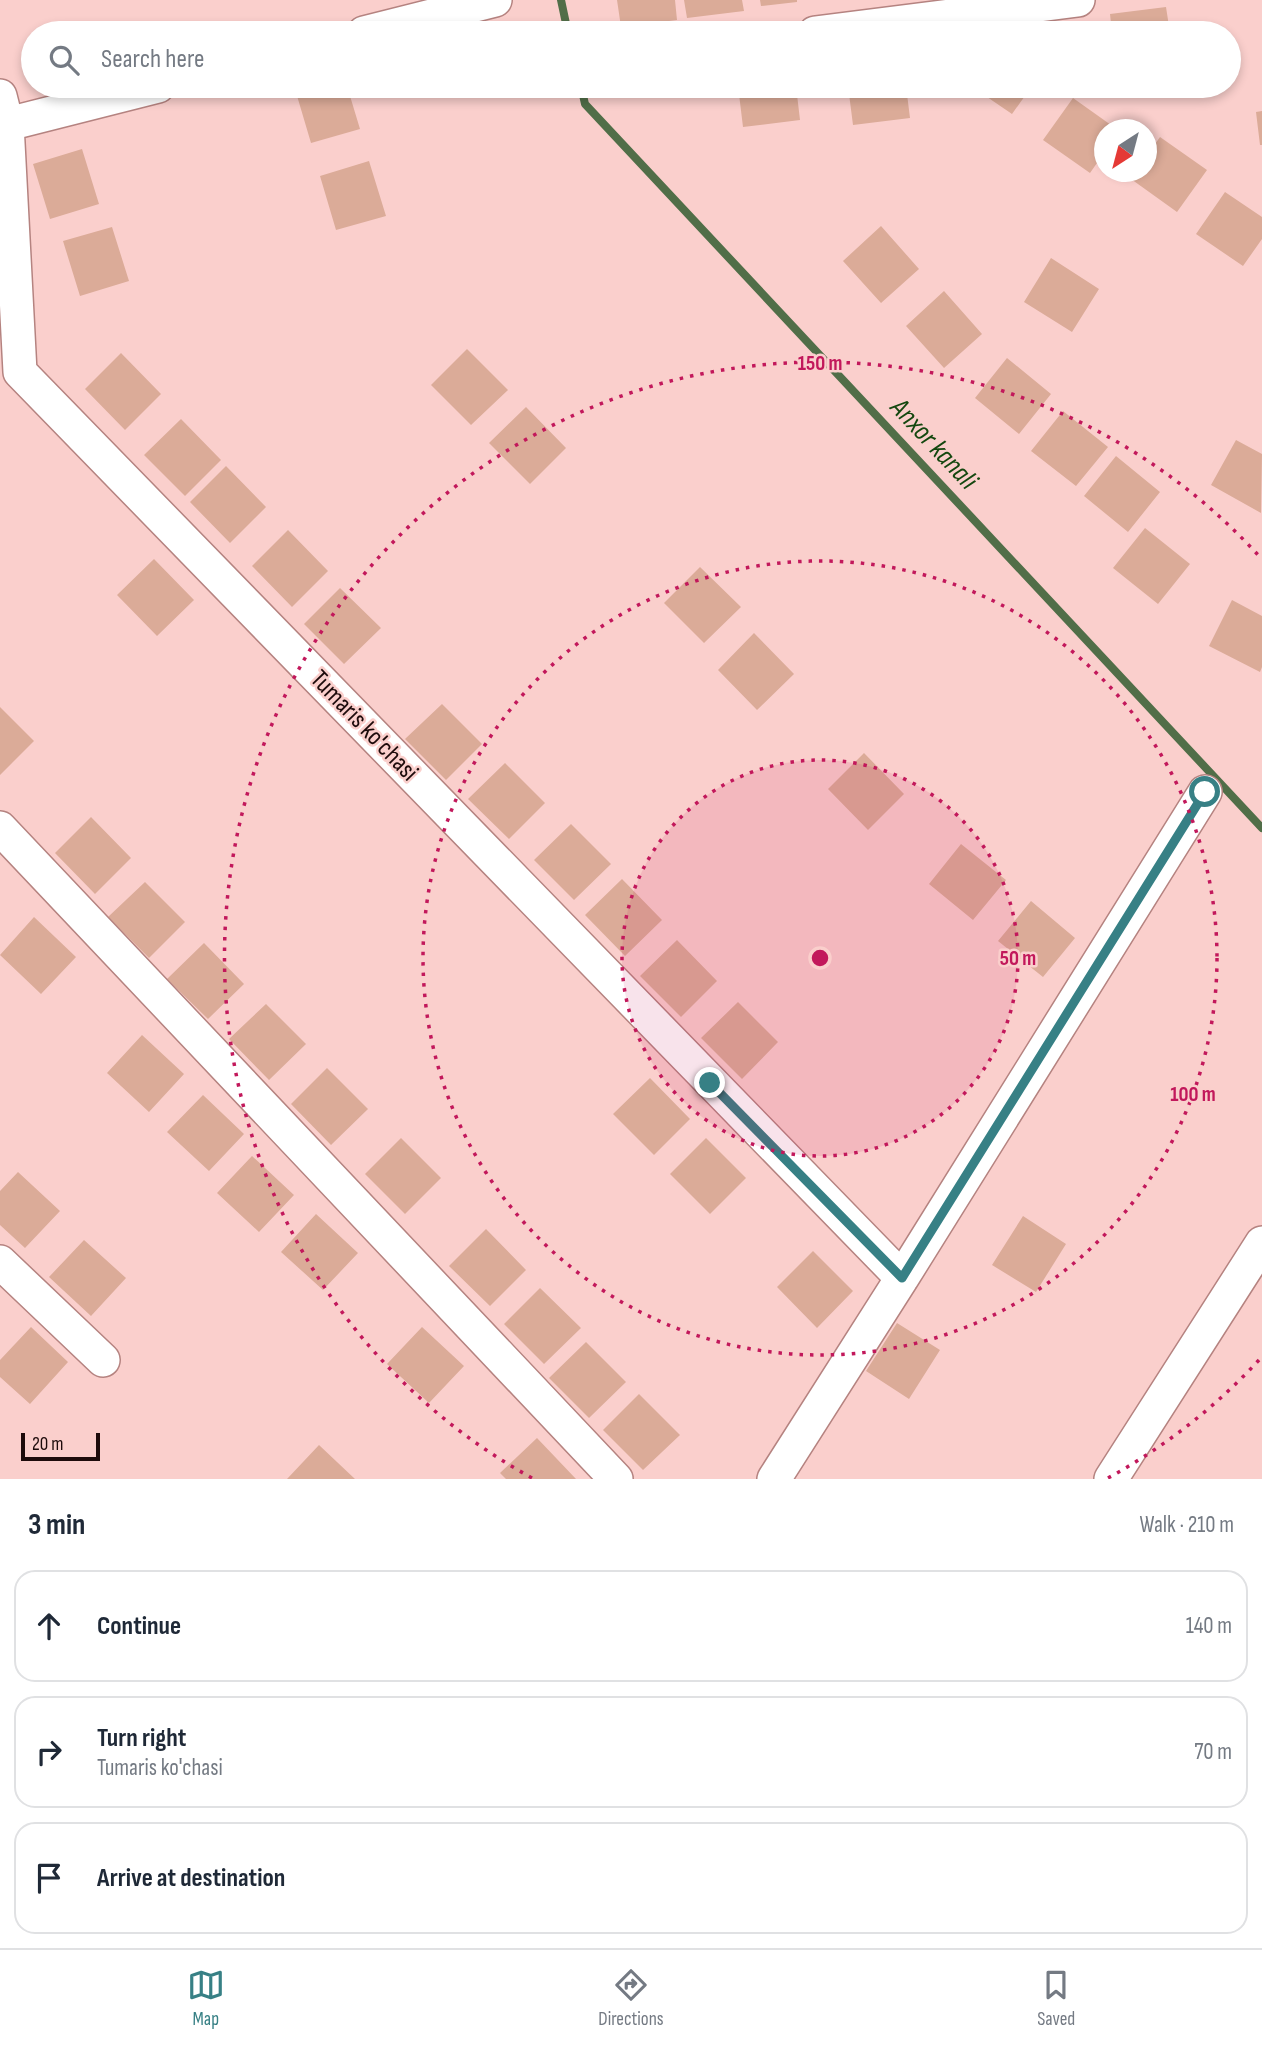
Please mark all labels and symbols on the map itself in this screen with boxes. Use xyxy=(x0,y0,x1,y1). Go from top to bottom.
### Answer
north arrow xyxy=(1094,119,1157,182)
text: 150 m xyxy=(798,351,842,376)
water label: Anxor kanali xyxy=(883,391,985,497)
street label: Tumaris ko'chasi xyxy=(303,664,425,788)
route start xyxy=(1189,776,1220,807)
centre of rings xyxy=(808,946,832,970)
text: 50 m xyxy=(1000,946,1036,971)
route end xyxy=(694,1067,725,1098)
text: 100 m xyxy=(1170,1082,1216,1107)
scale bar xyxy=(21,1430,100,1462)

